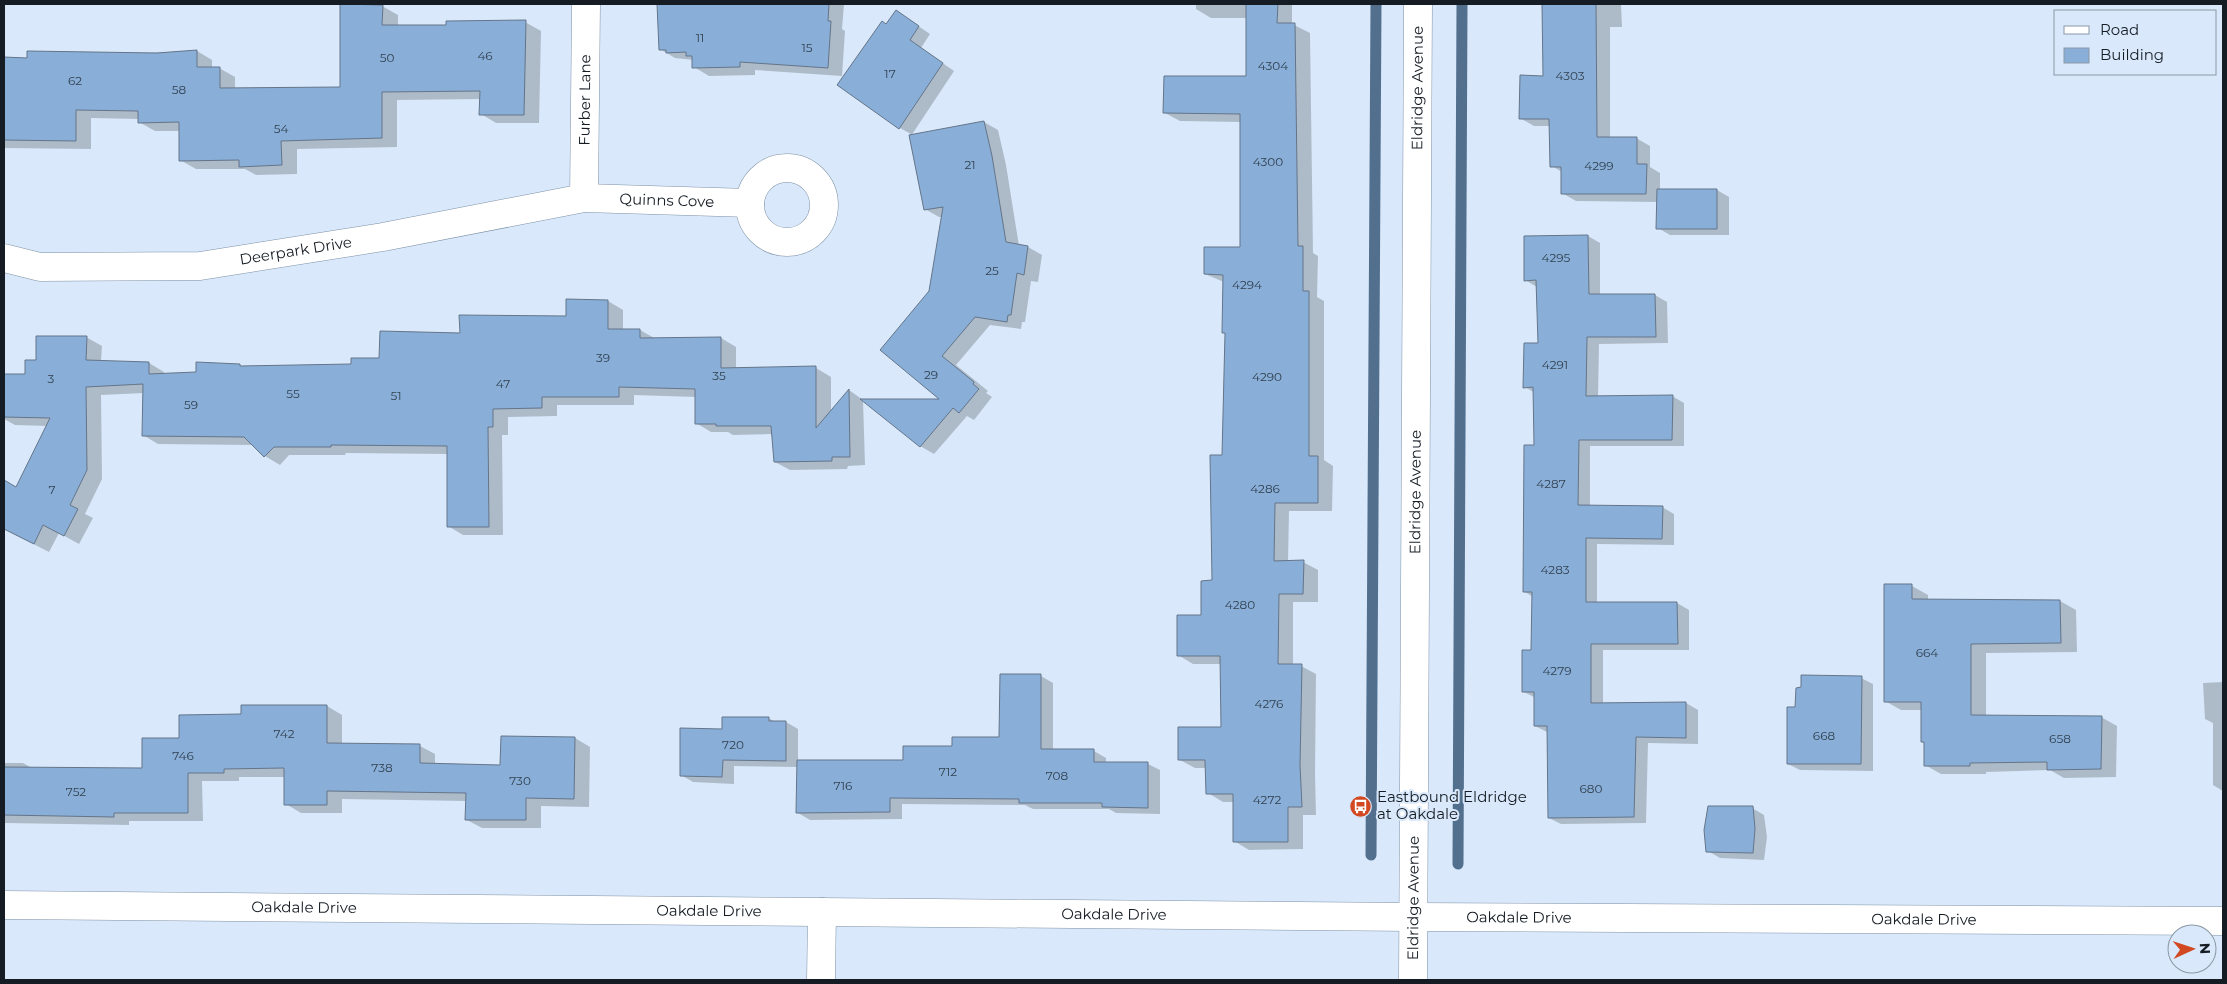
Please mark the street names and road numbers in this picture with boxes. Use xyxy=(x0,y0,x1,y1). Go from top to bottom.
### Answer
street label: Eldridge Avenue xyxy=(1407,26,1427,150)
street label: Furber Lane xyxy=(575,54,594,146)
street label: Quinns Cove xyxy=(619,189,714,211)
street label: Deerpark Drive xyxy=(238,232,353,269)
street label: Eldridge Avenue xyxy=(1405,430,1425,554)
street label: Eldridge Avenue xyxy=(1403,836,1423,960)
street label: Oakdale Drive xyxy=(251,897,357,917)
street label: Oakdale Drive xyxy=(656,901,762,920)
street label: Oakdale Drive xyxy=(1061,904,1167,924)
street label: Oakdale Drive xyxy=(1466,907,1572,927)
street label: Oakdale Drive xyxy=(1871,909,1977,929)

